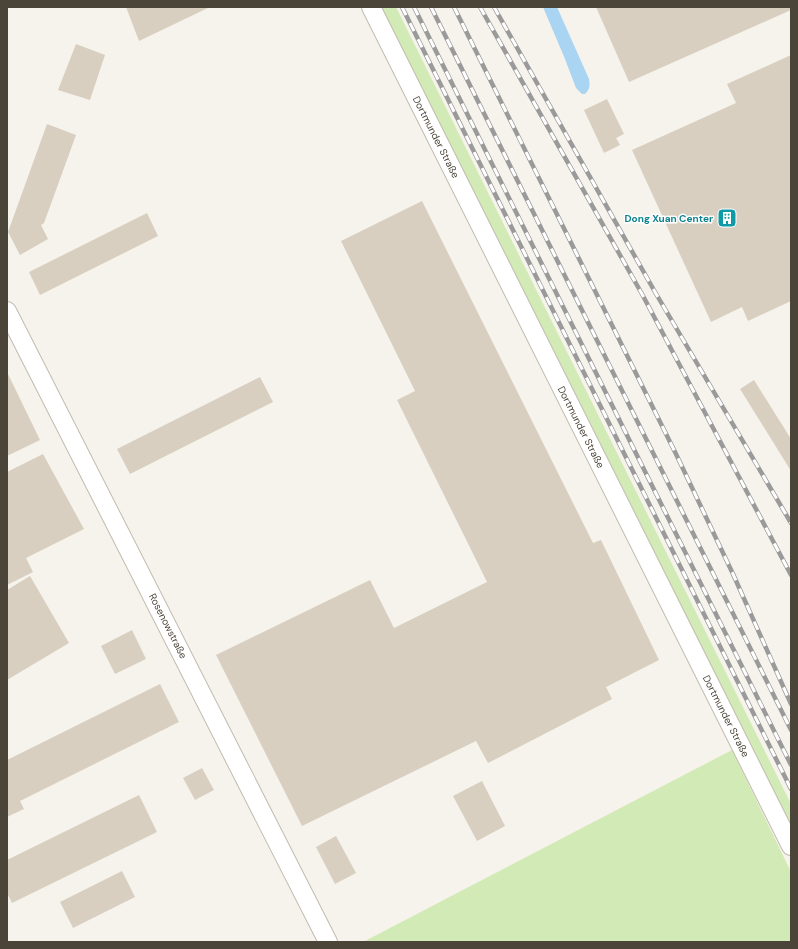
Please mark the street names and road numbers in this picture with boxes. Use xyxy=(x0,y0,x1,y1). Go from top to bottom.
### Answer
street label: Dortmunder Straße xyxy=(410,94,462,180)
street label: Dortmunder Straße xyxy=(555,384,607,470)
street label: Rosenowstraße xyxy=(146,591,190,661)
street label: Dortmunder Straße xyxy=(700,673,752,759)

